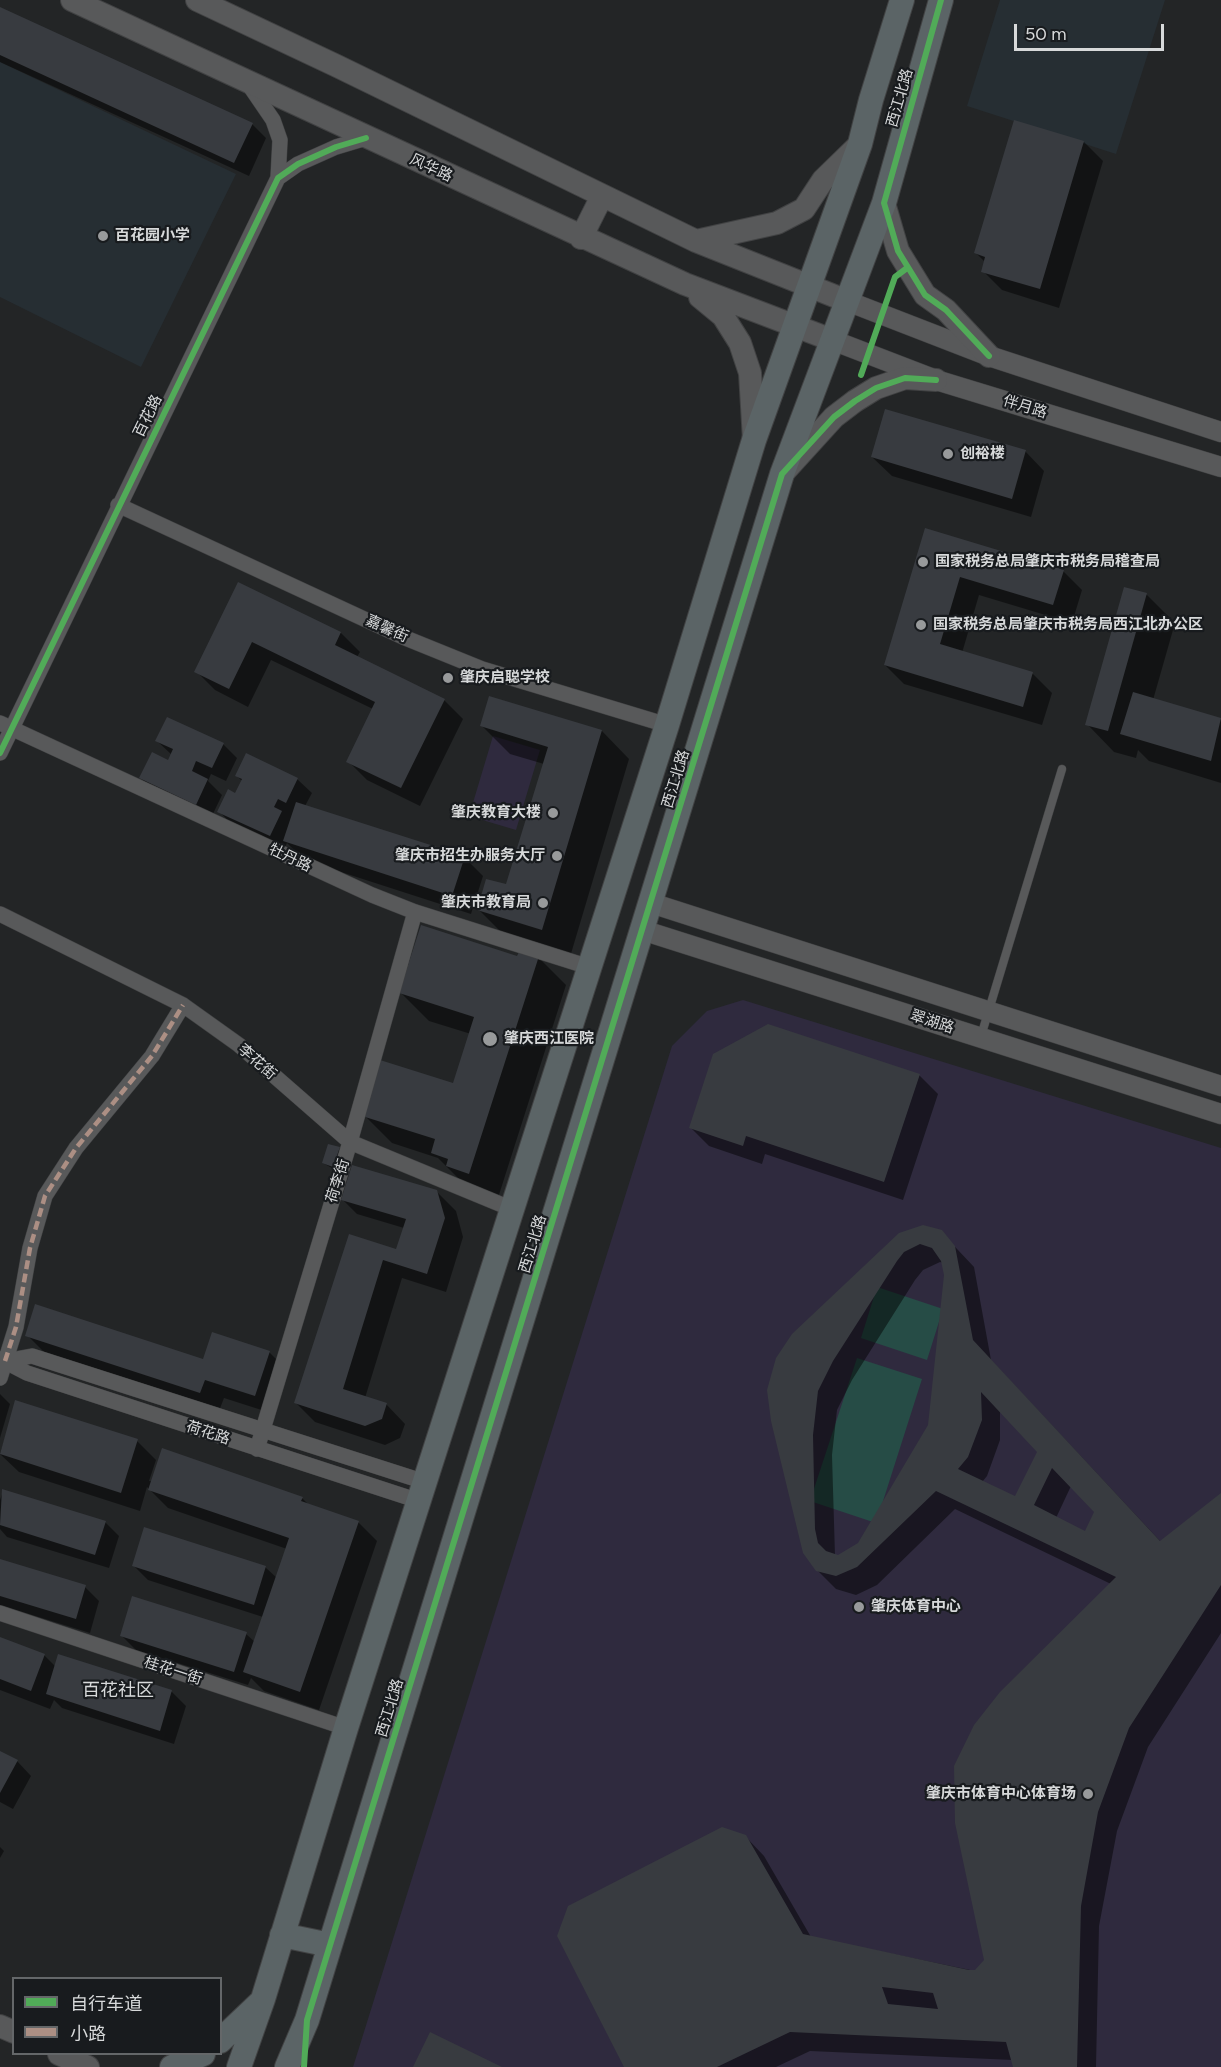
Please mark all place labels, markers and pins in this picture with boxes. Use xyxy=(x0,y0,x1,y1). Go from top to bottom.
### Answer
place label: 百花园小学 xyxy=(115,227,190,245)
marker: 百花园小学 xyxy=(96,229,110,243)
place label: 创裕楼 xyxy=(960,445,1005,463)
marker: 创裕楼 xyxy=(941,447,955,461)
place label: 国家税务总局肇庆市税务局稽查局 xyxy=(935,553,1160,571)
marker: 国家税务总局肇庆市税务局稽查局 xyxy=(916,555,930,569)
place label: 国家税务总局肇庆市税务局西江北办公区 xyxy=(933,616,1203,634)
marker: 国家税务总局肇庆市税务局西江北办公区 xyxy=(914,618,928,632)
place label: 肇庆启聪学校 xyxy=(460,669,550,687)
marker: 肇庆启聪学校 xyxy=(441,671,455,685)
place label: 肇庆教育大楼 xyxy=(451,804,541,822)
marker: 肇庆教育大楼 xyxy=(546,806,560,820)
place label: 肇庆市招生办服务大厅 xyxy=(395,847,545,865)
marker: 肇庆市招生办服务大厅 xyxy=(550,849,564,863)
place label: 肇庆市教育局 xyxy=(441,894,531,912)
marker: 肇庆市教育局 xyxy=(536,896,550,910)
marker: 肇庆西江医院 xyxy=(481,1030,499,1048)
place label: 肇庆西江医院 xyxy=(504,1030,594,1048)
place label: 肇庆体育中心 xyxy=(871,1598,961,1616)
marker: 肇庆体育中心 xyxy=(852,1600,866,1614)
place label: 肇庆市体育中心体育场 xyxy=(926,1785,1076,1803)
marker: 肇庆市体育中心体育场 xyxy=(1081,1787,1095,1801)

